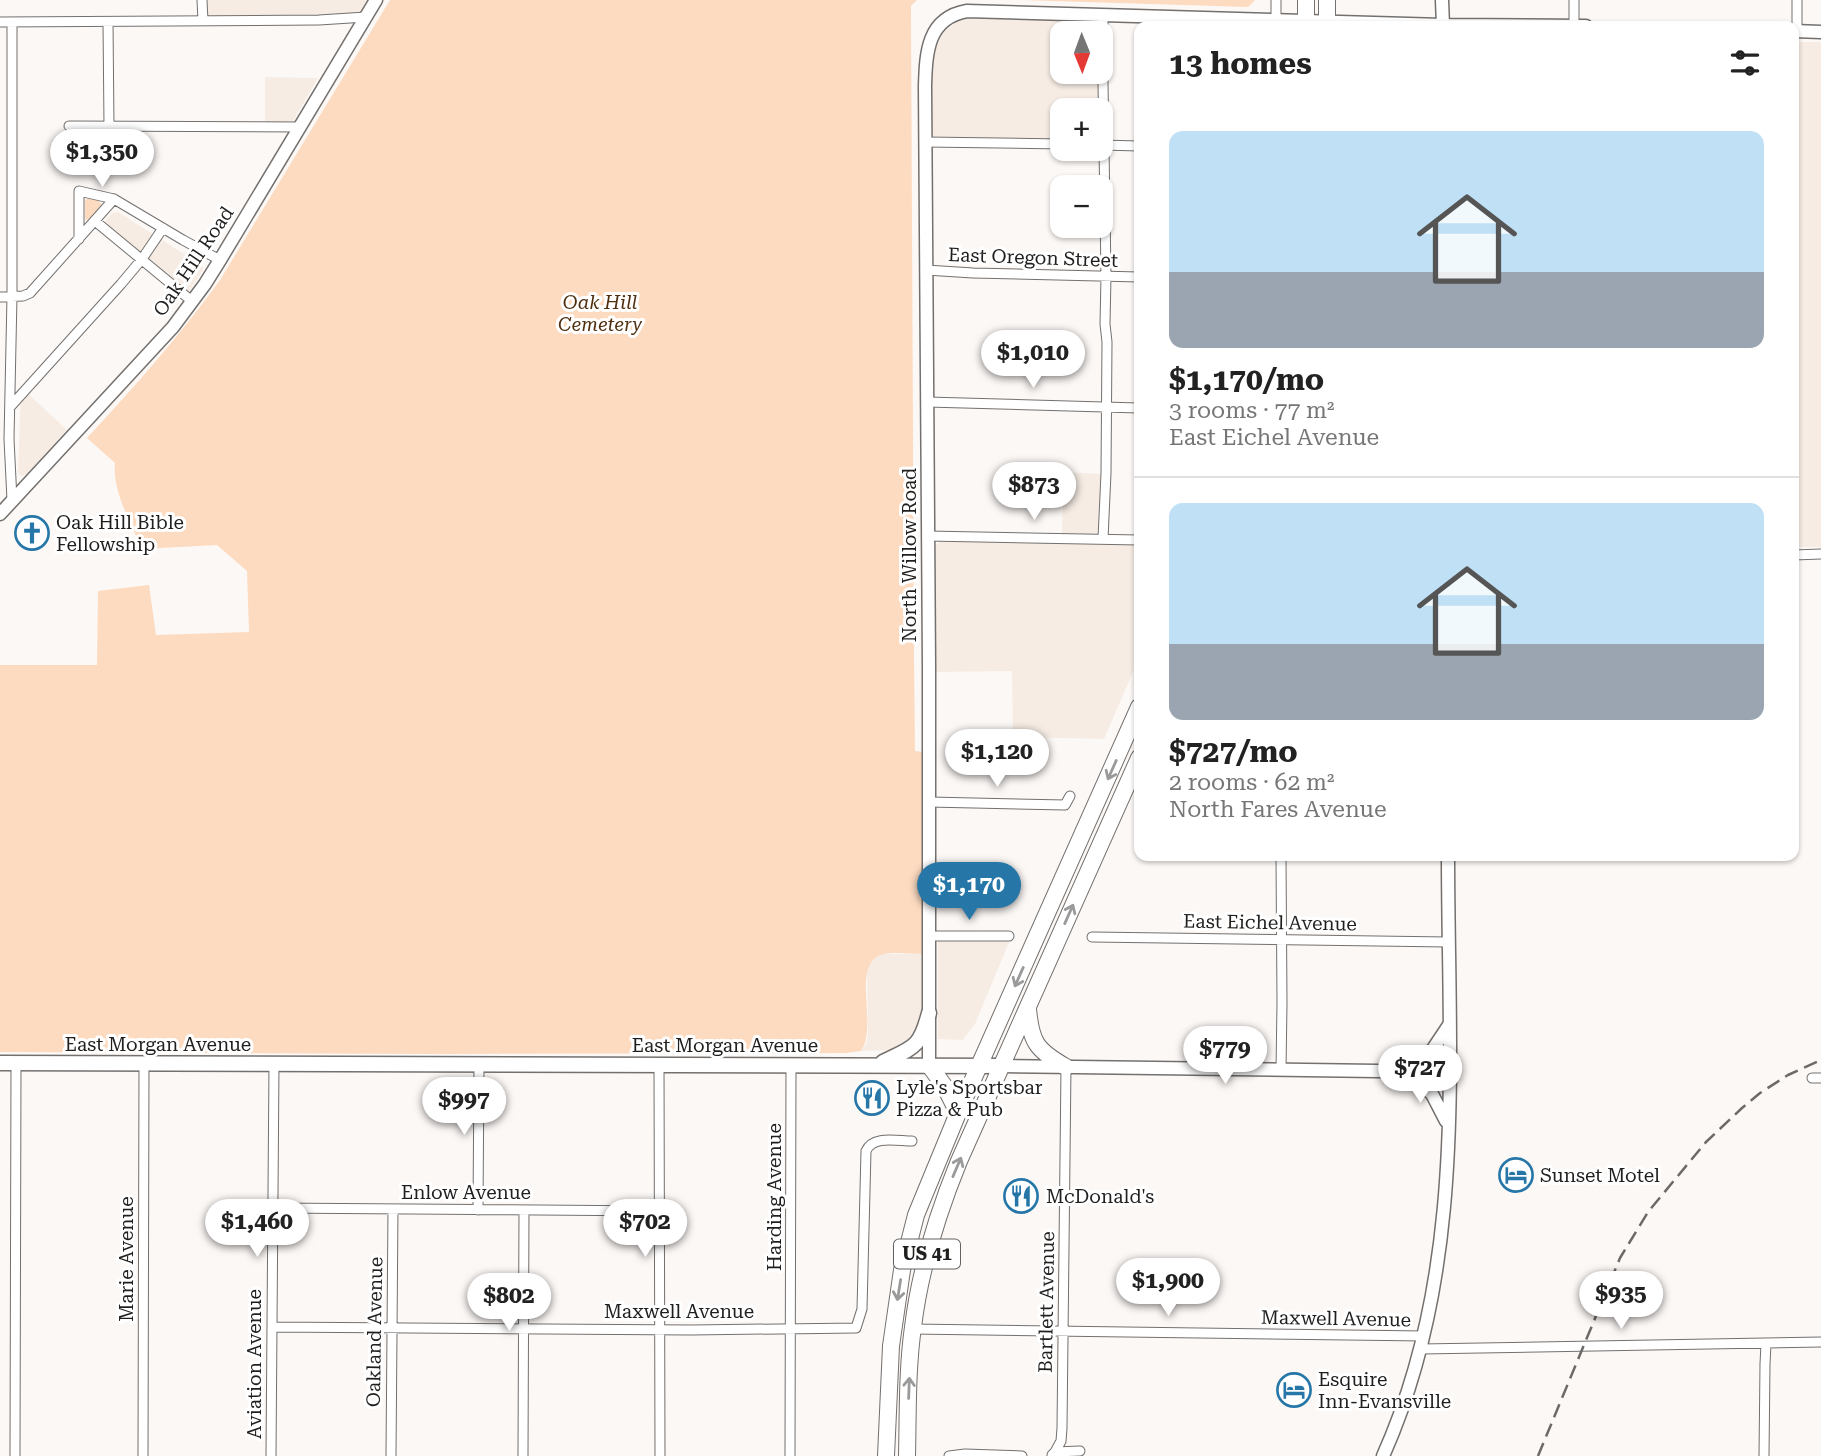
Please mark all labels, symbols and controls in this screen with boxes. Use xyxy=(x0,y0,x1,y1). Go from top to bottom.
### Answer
north arrow xyxy=(1050,21,1113,84)
map controls xyxy=(1050,21,1113,238)
icon: filters xyxy=(1726,44,1764,82)
text: 13 homes xyxy=(1169,46,1312,81)
button: + xyxy=(1050,98,1113,161)
pin: $1,350 xyxy=(45,130,159,189)
text: $1,350 xyxy=(66,138,138,165)
button: − xyxy=(1050,175,1113,238)
icon: home xyxy=(1404,176,1530,302)
street label: Oak Hill Road xyxy=(148,202,239,321)
street label: East Oregon Street xyxy=(948,243,1118,272)
park label: Oak Hill Cemetery xyxy=(558,291,642,336)
pin: $1,010 xyxy=(976,330,1090,390)
text: $1,010 xyxy=(997,339,1069,366)
text: $1,170/mo xyxy=(1169,362,1324,397)
text: 3 rooms · 77 m² xyxy=(1169,397,1335,424)
text: East Eichel Avenue xyxy=(1169,424,1379,451)
pin: $873 xyxy=(993,462,1075,522)
street label: North Willow Road xyxy=(898,468,921,642)
text: $873 xyxy=(1008,471,1060,498)
place label: Oak Hill Bible Fellowship xyxy=(56,511,184,556)
church icon: Oak Hill Bible Fellowship xyxy=(13,514,51,552)
icon: home xyxy=(1404,548,1530,674)
pin: $1,120 xyxy=(940,730,1054,789)
text: $727/mo xyxy=(1169,734,1298,769)
text: $1,120 xyxy=(961,738,1033,765)
one-way arrow xyxy=(1105,759,1118,780)
text: 2 rooms · 62 m² xyxy=(1169,769,1335,796)
text: North Fares Avenue xyxy=(1169,796,1387,823)
pin: $1,170 xyxy=(912,862,1026,922)
text: $1,170 xyxy=(933,871,1005,898)
one-way arrow xyxy=(1063,904,1076,925)
street label: East Eichel Avenue xyxy=(1183,909,1357,936)
one-way arrow xyxy=(1012,966,1025,988)
pin: $779 xyxy=(1184,1026,1266,1086)
street label: East Morgan Avenue xyxy=(65,1033,251,1056)
street label: East Morgan Avenue xyxy=(632,1034,818,1057)
text: $779 xyxy=(1199,1035,1251,1062)
pin: $727 xyxy=(1379,1046,1461,1105)
text: $727 xyxy=(1394,1054,1446,1081)
place label: Lyle's Sportsbar Pizza & Pub xyxy=(896,1076,1043,1121)
pin: $997 xyxy=(423,1078,505,1137)
restaurant icon: Lyle's Sportsbar Pizza & Pub xyxy=(853,1079,891,1117)
text: $997 xyxy=(438,1086,490,1113)
street label: Harding Avenue xyxy=(763,1123,786,1271)
hotel icon: Sunset Motel xyxy=(1497,1156,1535,1194)
one-way arrow xyxy=(951,1157,964,1178)
place label: Sunset Motel xyxy=(1540,1164,1660,1187)
restaurant icon: McDonald's xyxy=(1002,1177,1040,1215)
street label: Enlow Avenue xyxy=(401,1181,531,1204)
place label: McDonald's xyxy=(1046,1185,1154,1208)
street label: Marie Avenue xyxy=(115,1196,138,1322)
pin: $1,460 xyxy=(200,1200,314,1259)
pin: $702 xyxy=(604,1200,686,1259)
text: $1,460 xyxy=(221,1208,293,1235)
text: $702 xyxy=(619,1208,671,1235)
street label: Bartlett Avenue xyxy=(1034,1231,1059,1373)
road number: US 41 xyxy=(894,1240,960,1268)
street label: Oakland Avenue xyxy=(362,1257,387,1407)
pin: $1,900 xyxy=(1111,1258,1225,1318)
text: $1,900 xyxy=(1132,1267,1204,1294)
pin: $935 xyxy=(1580,1272,1662,1331)
pin: $802 xyxy=(468,1274,550,1333)
one-way arrow xyxy=(892,1278,905,1301)
text: $935 xyxy=(1595,1280,1647,1307)
text: $802 xyxy=(483,1282,535,1309)
street label: Aviation Avenue xyxy=(243,1289,266,1439)
street label: Maxwell Avenue xyxy=(604,1300,754,1323)
street label: Maxwell Avenue xyxy=(1261,1306,1411,1331)
place label: Esquire Inn-Evansville xyxy=(1318,1368,1451,1413)
hotel icon: Esquire Inn-Evansville xyxy=(1275,1371,1313,1409)
one-way arrow xyxy=(903,1377,916,1400)

